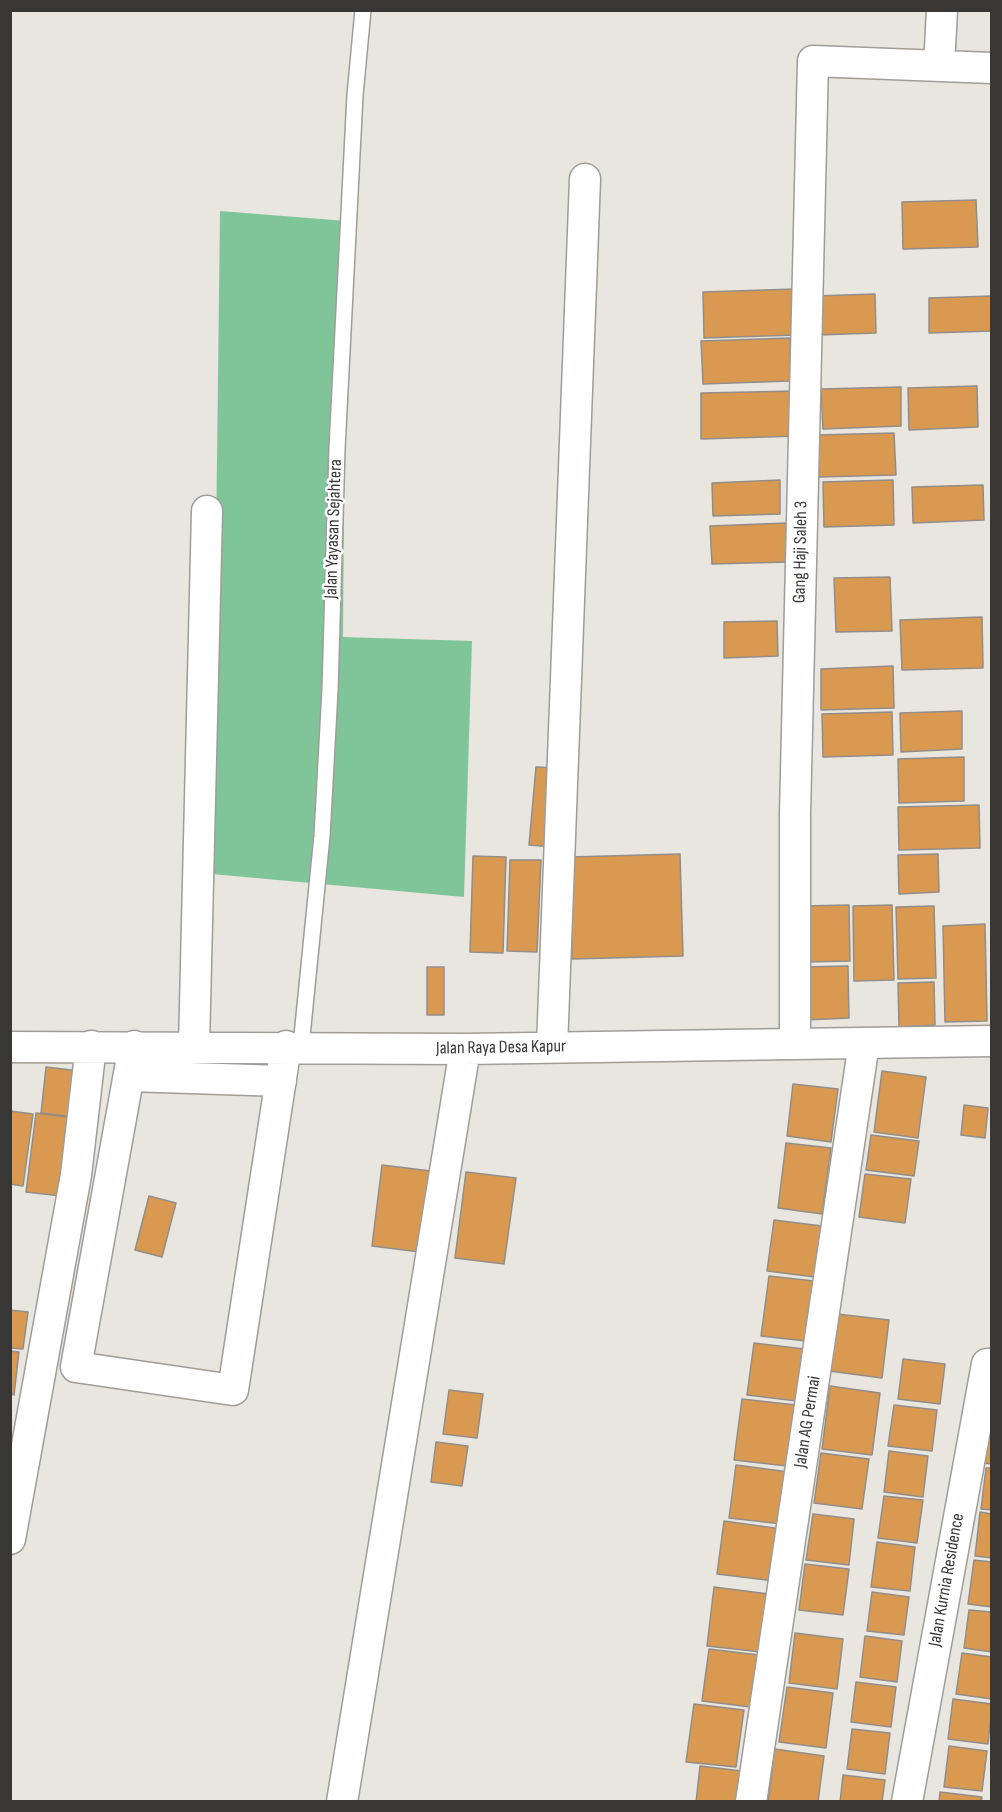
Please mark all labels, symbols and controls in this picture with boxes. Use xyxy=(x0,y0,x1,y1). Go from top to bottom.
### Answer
street label: Jalan Yayasan Sejahtera xyxy=(321,459,347,599)
street label: Gang Haji Saleh 3 xyxy=(789,501,813,603)
street label: Jalan Raya Desa Kapur xyxy=(436,1036,566,1060)
street label: Jalan AG Permai xyxy=(790,1375,826,1469)
street label: Jalan Kurnia Residence xyxy=(925,1512,969,1648)

